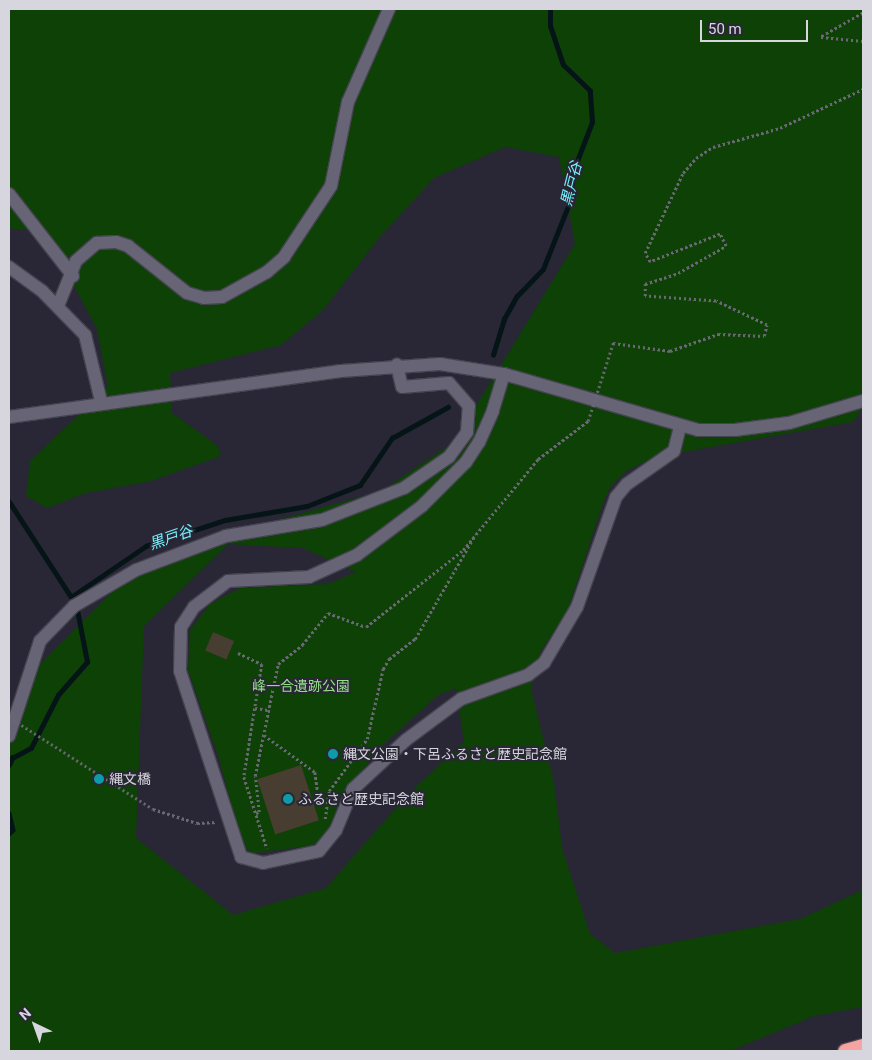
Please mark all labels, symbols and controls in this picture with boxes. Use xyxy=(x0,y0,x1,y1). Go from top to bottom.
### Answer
scale bar xyxy=(702,10,810,42)
text: 50 m xyxy=(708,20,742,38)
water label: 黒戸谷 xyxy=(558,160,586,208)
water label: 黒戸谷 xyxy=(147,522,195,554)
park label: 峰一合遺跡公園 xyxy=(252,678,350,694)
place label: 縄文公園・下呂ふるさと歴史記念館 xyxy=(343,746,567,762)
marker: 縄文公園・下呂ふるさと歴史記念館 xyxy=(327,748,339,760)
place label: 縄文橋 xyxy=(109,771,151,787)
marker: 縄文橋 xyxy=(93,773,105,785)
place label: ふるさと歴史記念館 xyxy=(298,791,424,807)
marker: ふるさと歴史記念館 xyxy=(282,793,294,805)
north arrow xyxy=(10,1000,60,1050)
text: N xyxy=(16,1005,34,1023)

